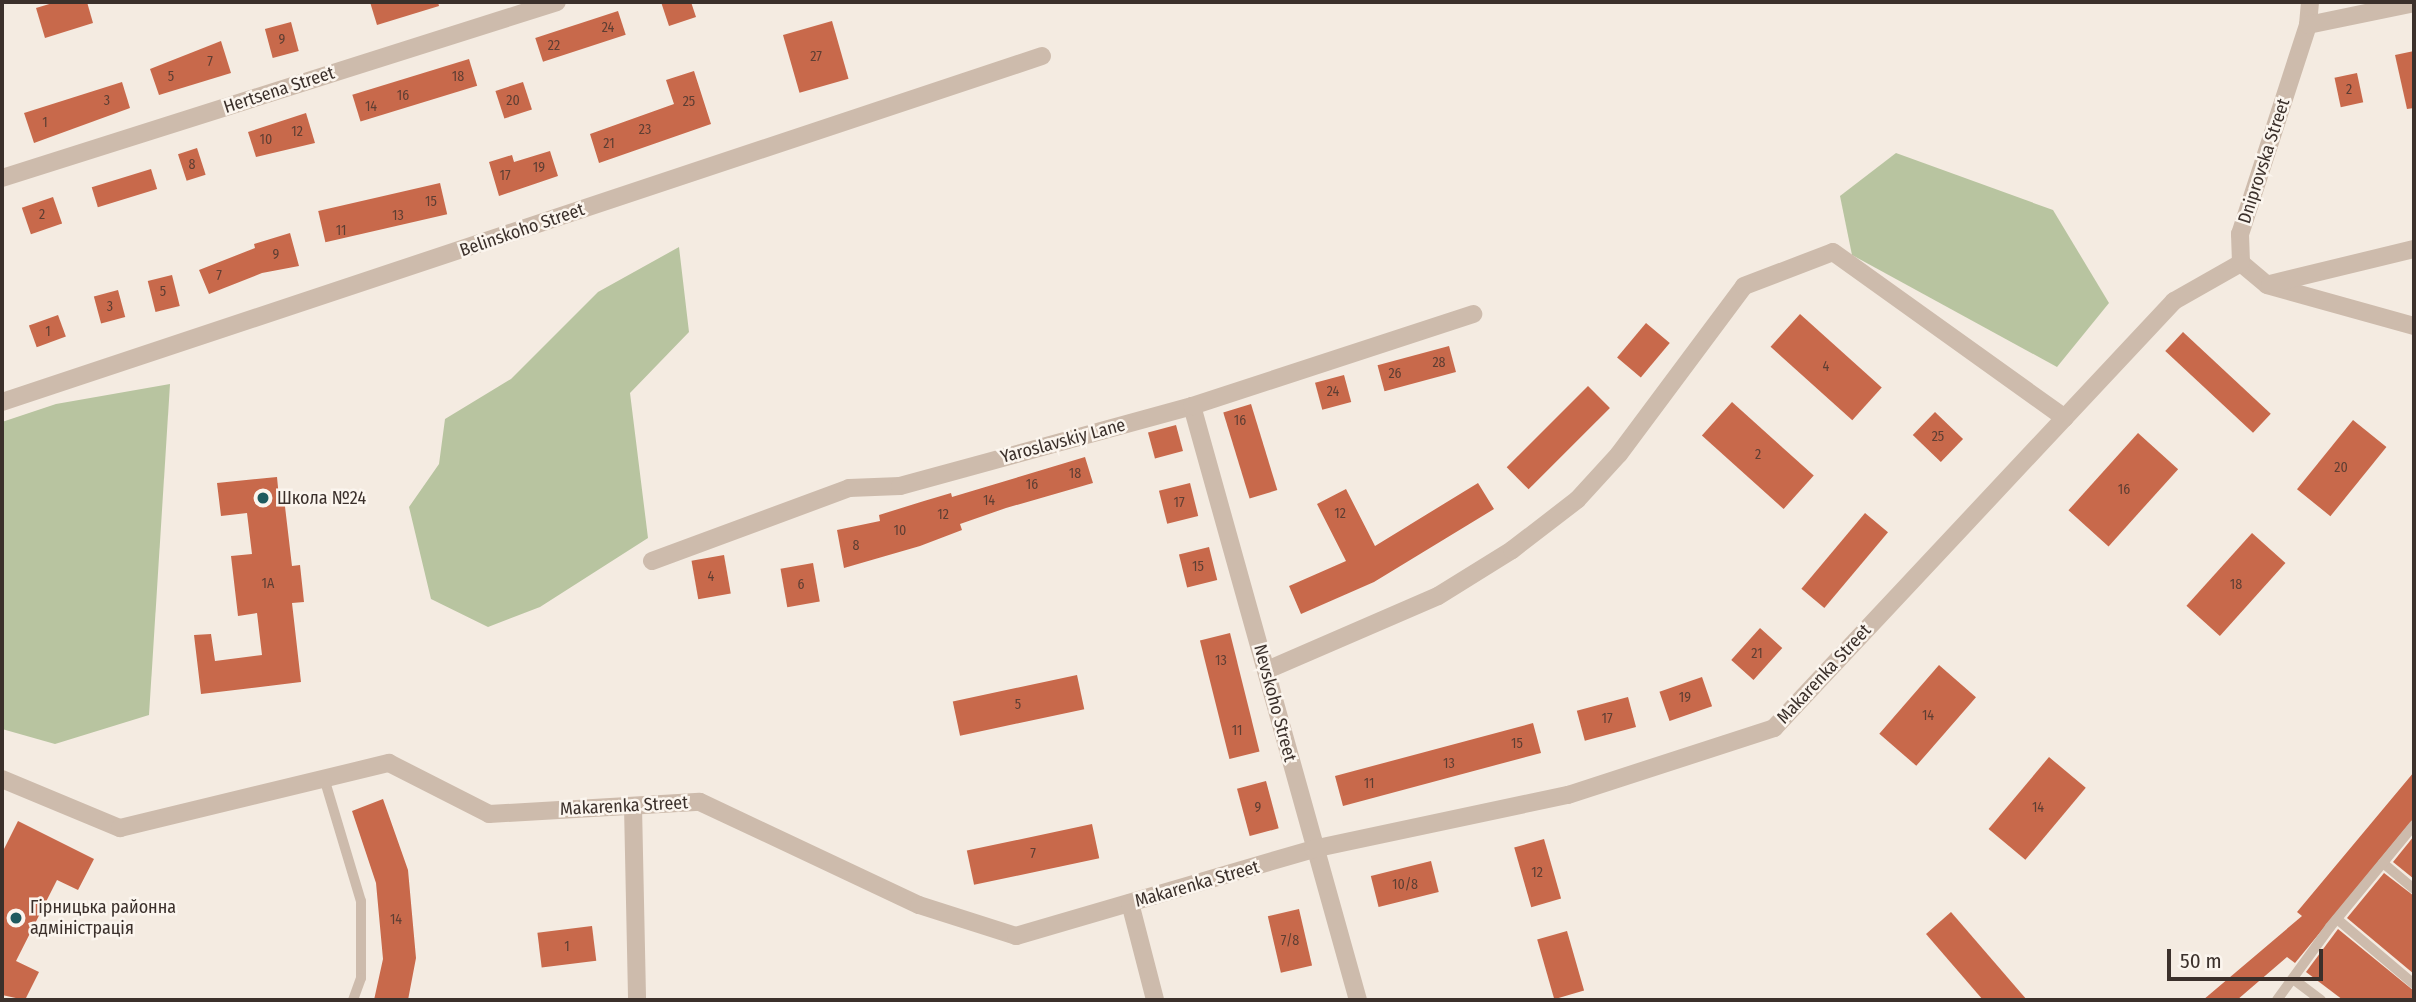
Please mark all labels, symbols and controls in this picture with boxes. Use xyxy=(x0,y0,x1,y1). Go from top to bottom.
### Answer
house number: 24 xyxy=(602,20,614,36)
house number: 9 xyxy=(279,32,285,48)
house number: 22 xyxy=(548,38,560,54)
house number: 27 xyxy=(810,49,822,65)
house number: 7 xyxy=(207,54,213,70)
street label: Hertsena Street xyxy=(221,62,337,118)
house number: 5 xyxy=(168,69,174,85)
house number: 18 xyxy=(452,69,464,85)
house number: 2 xyxy=(2346,82,2352,98)
house number: 16 xyxy=(397,88,409,104)
house number: 3 xyxy=(104,93,110,109)
house number: 20 xyxy=(506,93,520,109)
house number: 25 xyxy=(683,94,695,110)
street label: Dniprovska Street xyxy=(2234,96,2294,226)
house number: 14 xyxy=(365,99,377,115)
house number: 1 xyxy=(42,115,48,131)
house number: 23 xyxy=(639,122,651,138)
house number: 12 xyxy=(291,124,303,140)
house number: 10 xyxy=(260,132,272,148)
house number: 21 xyxy=(603,136,615,152)
house number: 8 xyxy=(189,157,195,173)
house number: 19 xyxy=(533,160,545,176)
house number: 17 xyxy=(499,168,511,184)
house number: 15 xyxy=(425,194,437,210)
street label: Belinskoho Street xyxy=(457,199,587,261)
house number: 2 xyxy=(39,207,45,223)
house number: 13 xyxy=(392,208,404,224)
house number: 11 xyxy=(336,223,346,239)
house number: 9 xyxy=(273,247,279,263)
house number: 7 xyxy=(216,268,222,284)
house number: 5 xyxy=(160,284,166,300)
house number: 3 xyxy=(107,299,113,315)
house number: 1 xyxy=(45,324,51,340)
house number: 28 xyxy=(1432,355,1446,371)
house number: 4 xyxy=(1823,359,1829,375)
house number: 26 xyxy=(1388,366,1402,382)
house number: 24 xyxy=(1327,384,1339,400)
house number: 16 xyxy=(1234,413,1246,429)
street label: Yaroslavskiy Lane xyxy=(998,414,1128,468)
house number: 25 xyxy=(1932,429,1944,445)
house number: 2 xyxy=(1755,447,1761,463)
house number: 20 xyxy=(2334,460,2348,476)
house number: 18 xyxy=(1069,466,1081,482)
house number: 16 xyxy=(1026,477,1038,493)
house number: 16 xyxy=(2118,482,2130,498)
place label: Школа №24 xyxy=(277,487,366,509)
marker: Школа №24 xyxy=(255,490,271,506)
house number: 14 xyxy=(983,493,995,509)
house number: 17 xyxy=(1173,495,1185,511)
house number: 12 xyxy=(1334,506,1346,522)
house number: 12 xyxy=(937,507,949,523)
house number: 10 xyxy=(894,523,906,539)
house number: 8 xyxy=(853,538,859,554)
house number: 15 xyxy=(1192,559,1204,575)
house number: 4 xyxy=(708,569,714,585)
house number: 1А xyxy=(262,576,274,592)
house number: 6 xyxy=(798,577,804,593)
house number: 18 xyxy=(2230,577,2242,593)
street label: Makarenka Street xyxy=(1772,620,1876,728)
street label: Nevskoho Street xyxy=(1249,642,1301,764)
house number: 21 xyxy=(1751,646,1763,662)
house number: 13 xyxy=(1215,653,1227,669)
house number: 19 xyxy=(1679,690,1691,706)
house number: 5 xyxy=(1015,697,1021,713)
house number: 14 xyxy=(1922,708,1934,724)
house number: 17 xyxy=(1601,711,1613,727)
house number: 11 xyxy=(1232,723,1242,739)
house number: 15 xyxy=(1511,736,1523,752)
house number: 13 xyxy=(1443,756,1455,772)
house number: 11 xyxy=(1364,776,1374,792)
street label: Makarenka Street xyxy=(559,792,689,820)
house number: 9 xyxy=(1255,800,1261,816)
house number: 14 xyxy=(2032,800,2044,816)
house number: 7 xyxy=(1030,846,1036,862)
street label: Makarenka Street xyxy=(1132,856,1262,912)
house number: 12 xyxy=(1531,865,1543,881)
house number: 10/8 xyxy=(1392,877,1418,893)
place label: Гірницька районна адміністрація xyxy=(30,897,176,940)
marker: Гірницька районна адміністрація xyxy=(8,910,24,926)
house number: 14 xyxy=(390,912,402,928)
house number: 7/8 xyxy=(1281,933,1299,949)
scale bar xyxy=(2171,936,2327,980)
house number: 1 xyxy=(564,939,570,955)
text: 50 m xyxy=(2180,948,2222,974)

